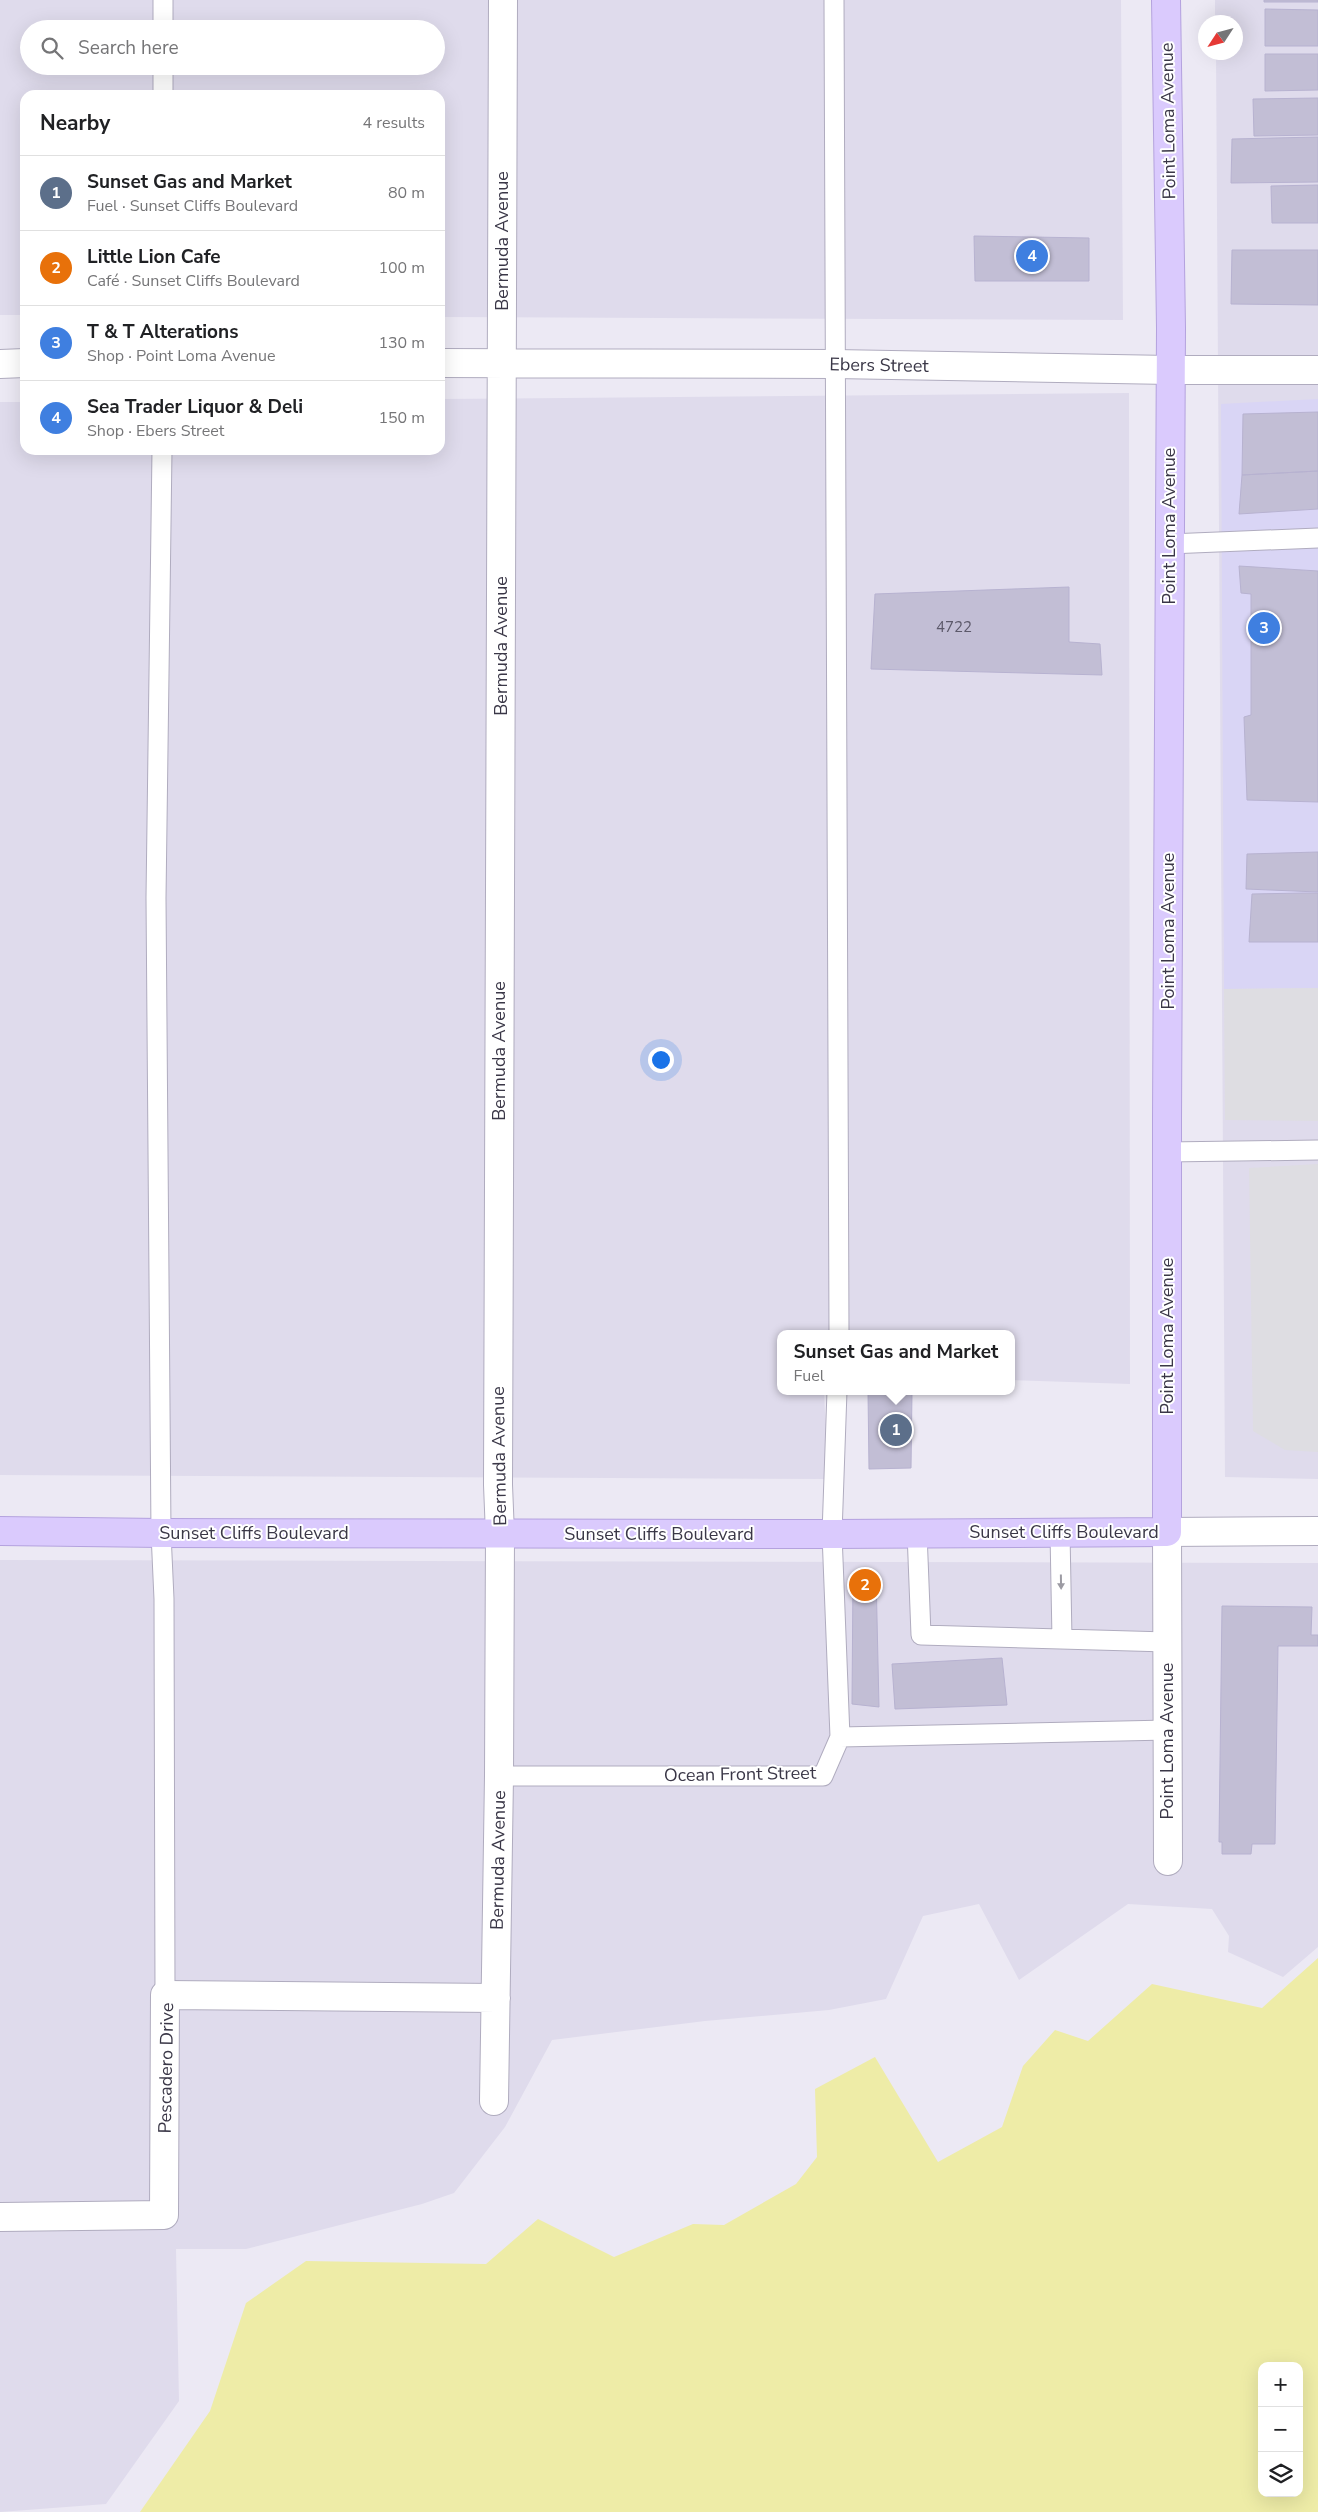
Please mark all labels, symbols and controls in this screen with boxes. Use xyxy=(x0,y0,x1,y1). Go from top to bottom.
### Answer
north arrow xyxy=(1198,15,1243,60)
search box xyxy=(20,20,445,75)
icon: search xyxy=(38,34,66,62)
text: Search here xyxy=(78,35,179,61)
street label: Point Loma Avenue xyxy=(1155,42,1181,200)
text: Nearby xyxy=(40,109,110,137)
text: 4 results xyxy=(363,112,425,134)
text: Sunset Gas and Market xyxy=(87,169,292,195)
street label: Bermuda Avenue xyxy=(490,171,514,311)
text: 1 xyxy=(51,182,61,204)
text: 80 m xyxy=(388,182,425,204)
text: Fuel · Sunset Cliffs Boulevard xyxy=(87,195,298,217)
pin: 4 xyxy=(1016,237,1048,275)
text: Little Lion Cafe xyxy=(87,244,221,270)
text: 2 xyxy=(51,257,61,279)
text: 100 m xyxy=(378,257,425,279)
text: Café · Sunset Cliffs Boulevard xyxy=(87,270,300,292)
text: T & T Alterations xyxy=(87,319,238,345)
text: 3 xyxy=(51,332,61,354)
text: 130 m xyxy=(378,332,425,354)
text: Shop · Point Loma Avenue xyxy=(87,345,275,367)
street label: Ebers Street xyxy=(829,352,930,378)
text: Sea Trader Liquor & Deli xyxy=(87,394,303,420)
text: 4 xyxy=(51,407,61,429)
text: 150 m xyxy=(378,407,425,429)
text: Shop · Ebers Street xyxy=(87,420,224,442)
street label: Point Loma Avenue xyxy=(1157,448,1181,604)
street label: Bermuda Avenue xyxy=(489,576,513,716)
pin: 3 xyxy=(1248,609,1280,647)
house number: 4722 xyxy=(936,617,972,637)
street label: Point Loma Avenue xyxy=(1156,853,1180,1009)
street label: Bermuda Avenue xyxy=(487,981,511,1121)
your location xyxy=(648,1047,674,1073)
street label: Point Loma Avenue xyxy=(1155,1258,1179,1414)
popup xyxy=(777,1330,1015,1395)
text: Sunset Gas and Market xyxy=(794,1339,998,1365)
text: Fuel xyxy=(794,1365,824,1387)
street label: Bermuda Avenue xyxy=(486,1386,512,1526)
pin: 1 xyxy=(880,1411,912,1449)
street label: Sunset Cliffs Boulevard xyxy=(969,1520,1159,1544)
street label: Sunset Cliffs Boulevard xyxy=(159,1521,349,1545)
street label: Sunset Cliffs Boulevard xyxy=(564,1522,754,1546)
pin: 2 xyxy=(849,1566,881,1604)
one-way arrow xyxy=(1057,1574,1065,1590)
street label: Point Loma Avenue xyxy=(1155,1663,1179,1819)
street label: Ocean Front Street xyxy=(664,1761,817,1787)
street label: Bermuda Avenue xyxy=(485,1790,511,1930)
street label: Pescadero Drive xyxy=(153,2002,179,2134)
map controls xyxy=(1258,2362,1303,2497)
button: + xyxy=(1258,2362,1303,2407)
button: − xyxy=(1258,2407,1303,2452)
button: layers xyxy=(1258,2452,1303,2497)

